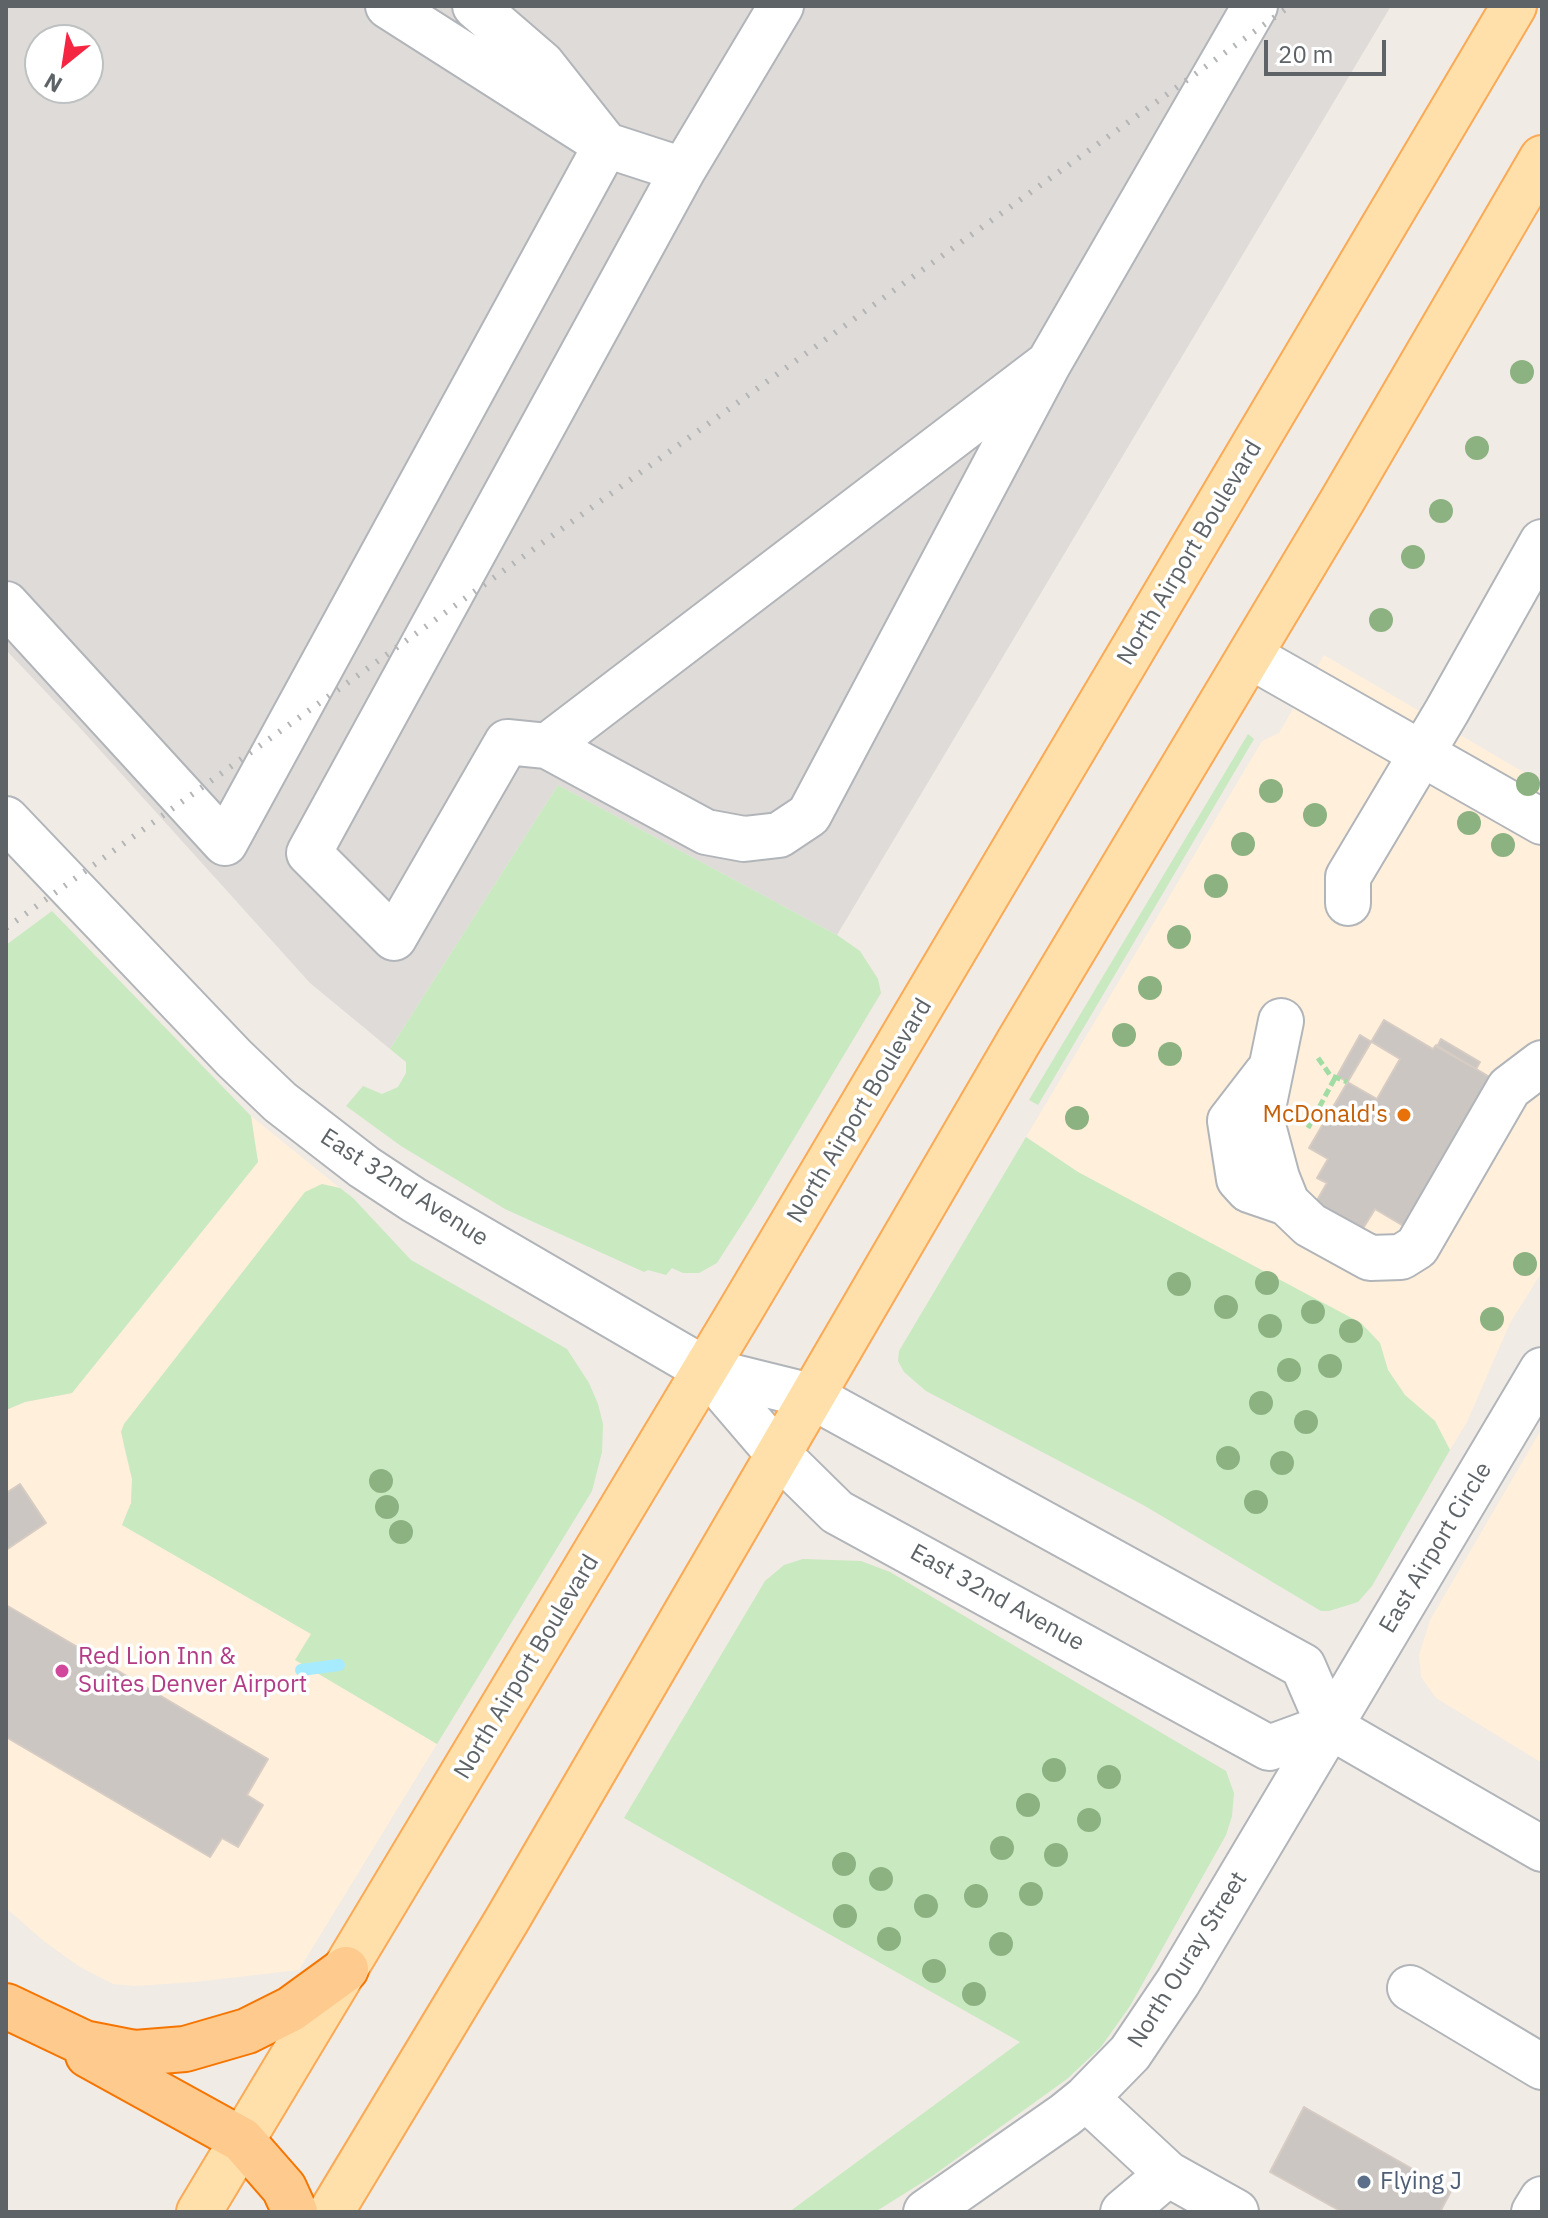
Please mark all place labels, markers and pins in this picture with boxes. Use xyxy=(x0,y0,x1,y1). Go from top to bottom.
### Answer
place label: McDonald's xyxy=(1263,1101,1388,1129)
marker: McDonald's xyxy=(1395,1106,1413,1124)
place label: Red Lion Inn & Suites Denver Airport xyxy=(78,1643,307,1699)
marker: Red Lion Inn & Suites Denver Airport xyxy=(53,1662,71,1680)
place label: Flying J xyxy=(1380,2168,1462,2196)
marker: Flying J xyxy=(1355,2173,1373,2191)

